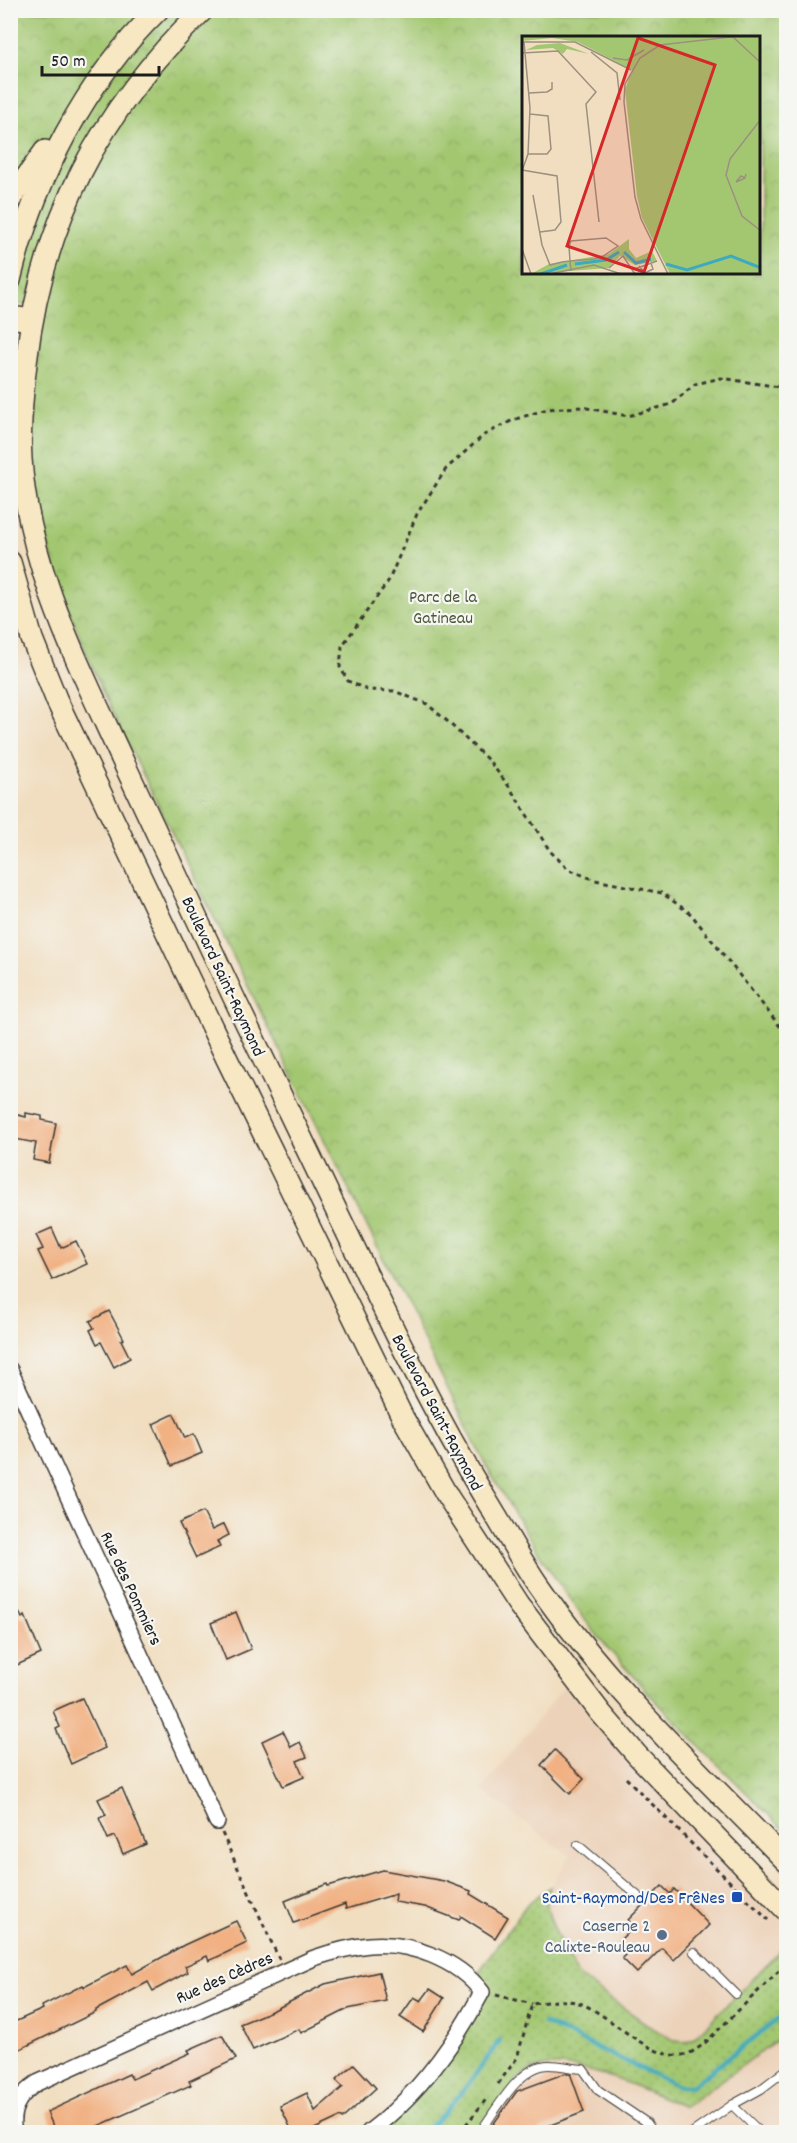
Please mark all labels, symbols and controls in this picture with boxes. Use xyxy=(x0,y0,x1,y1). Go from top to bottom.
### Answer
inset map xyxy=(522,36,761,274)
scale bar xyxy=(42,39,159,77)
text: 50 m xyxy=(51,50,86,75)
park label: Parc de la Gatineau xyxy=(409,586,477,632)
street label: Boulevard Saint-Raymond xyxy=(174,893,270,1061)
street label: Boulevard Saint-Raymond xyxy=(384,1330,488,1496)
street label: Rue des Pommiers xyxy=(92,1528,167,1650)
place label: Saint-Raymond/Des FrêNes xyxy=(542,1887,725,1912)
marker: Saint-Raymond/Des FrêNes xyxy=(730,1890,744,1904)
place label: Caserne 2 Calixte-Rouleau xyxy=(545,1915,650,1961)
marker: Caserne 2 Calixte-Rouleau xyxy=(655,1928,669,1942)
street label: Rue des Cèdres xyxy=(172,1947,278,2012)

